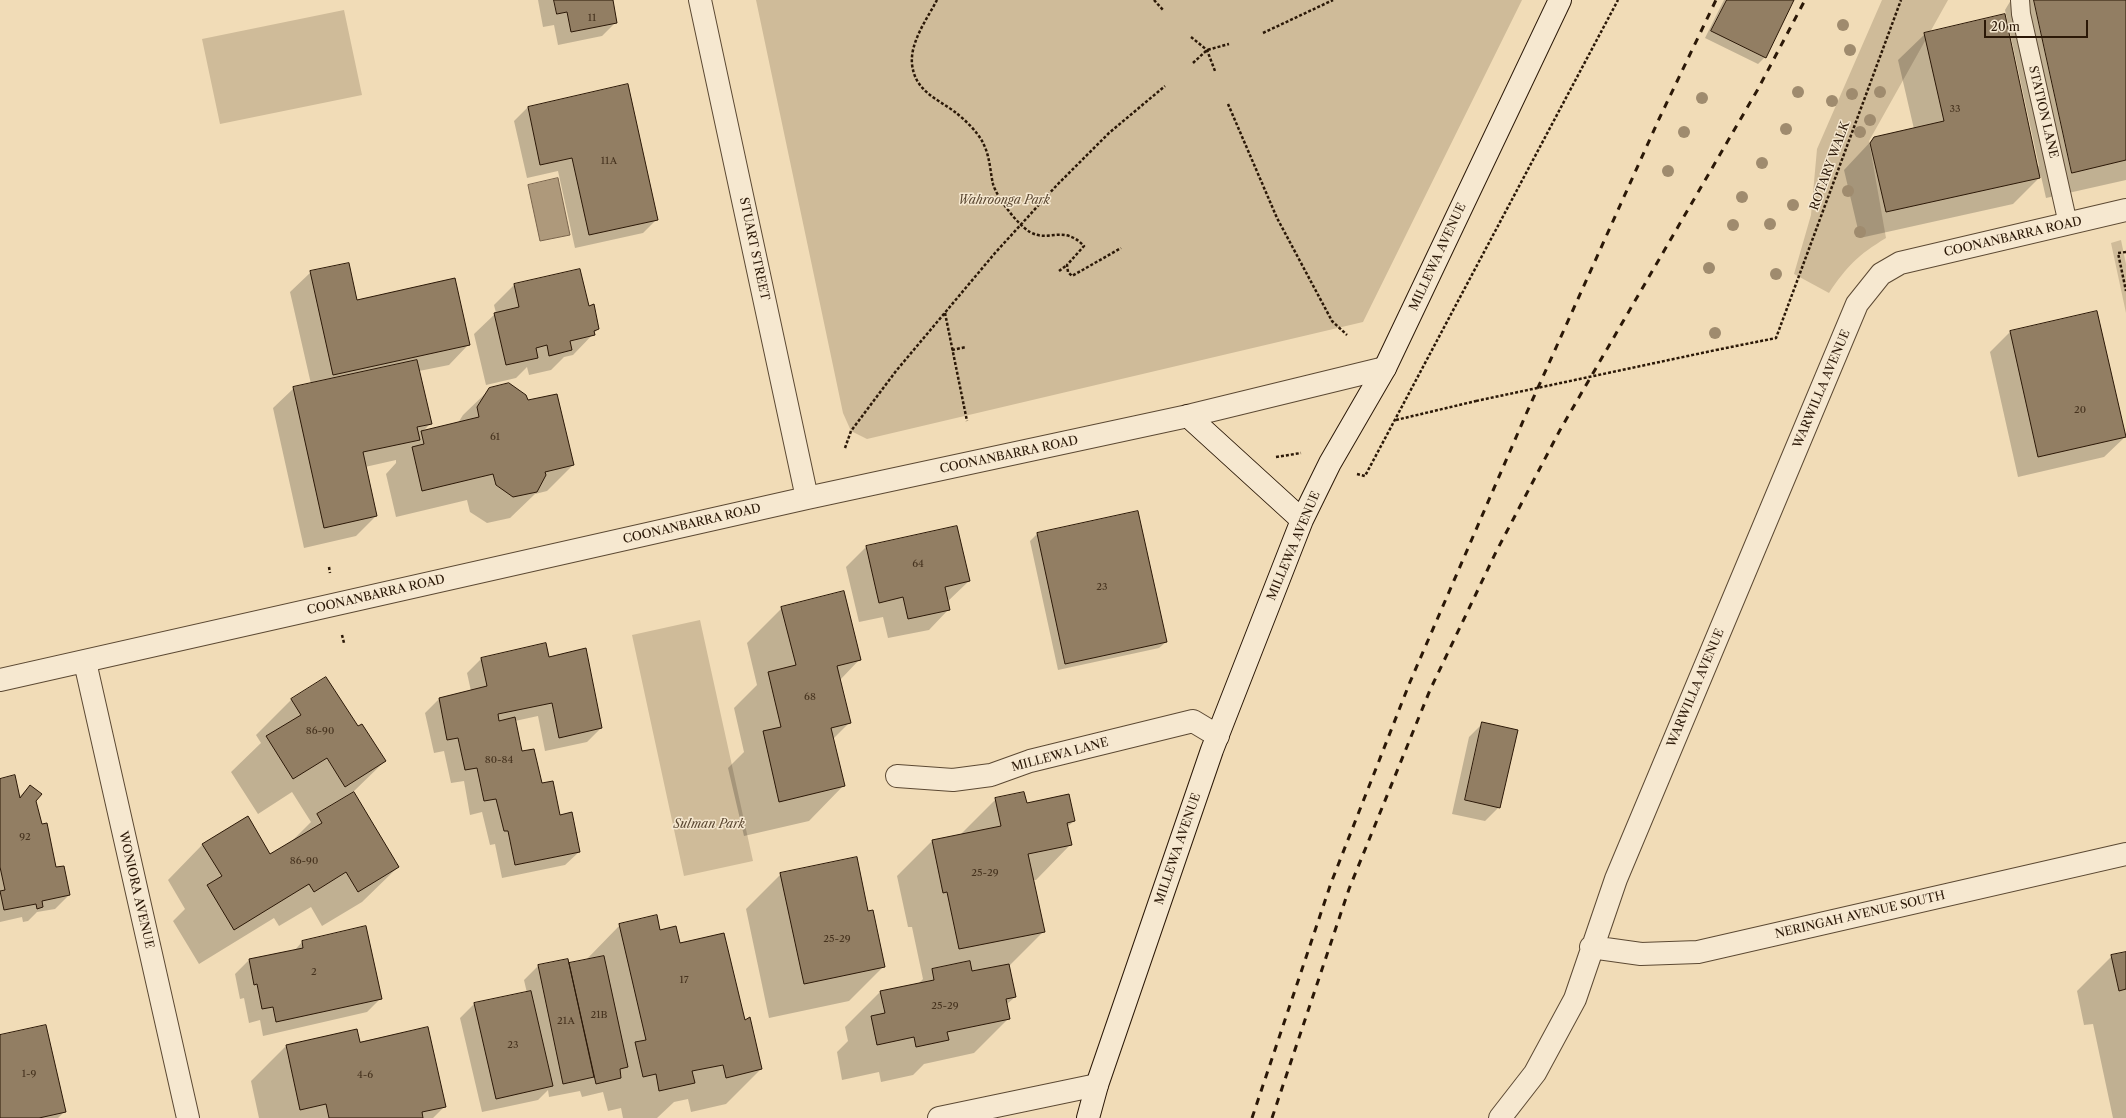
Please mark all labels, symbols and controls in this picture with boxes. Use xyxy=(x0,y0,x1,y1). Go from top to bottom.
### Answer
house number: 11 xyxy=(588,12,596,24)
scale bar xyxy=(1986,12,2090,38)
text: 20 m xyxy=(1991,19,2020,34)
street label: STATION LANE xyxy=(2025,64,2061,160)
house number: 33 xyxy=(1949,103,1961,115)
street label: ROTARY WALK xyxy=(1807,119,1853,213)
house number: 11A xyxy=(601,155,617,167)
park label: Wahroonga Park xyxy=(958,194,1050,208)
street label: STUART STREET xyxy=(736,196,772,302)
street label: MILLEWA AVENUE xyxy=(1407,201,1469,313)
street label: COONANBARRA ROAD xyxy=(1943,214,2083,260)
street label: WARWILLA AVENUE xyxy=(1791,328,1853,450)
house number: 20 xyxy=(2074,404,2086,416)
house number: 61 xyxy=(490,431,500,443)
street label: COONANBARRA ROAD xyxy=(938,433,1080,477)
street label: MILLEWA AVENUE xyxy=(1264,489,1324,603)
street label: COONANBARRA ROAD xyxy=(622,501,762,547)
house number: 64 xyxy=(912,558,924,570)
street label: COONANBARRA ROAD xyxy=(306,572,446,618)
house number: 23 xyxy=(1096,581,1108,593)
street label: WARWILLA AVENUE xyxy=(1665,627,1727,749)
house number: 68 xyxy=(804,691,816,703)
house number: 86-90 xyxy=(306,725,334,737)
street label: MILLEWA LANE xyxy=(1010,735,1110,775)
house number: 80-84 xyxy=(485,754,513,766)
street label: MILLEWA AVENUE xyxy=(1152,791,1204,907)
park label: Sulman Park xyxy=(673,818,745,832)
street label: WONIORA AVENUE xyxy=(115,830,157,950)
house number: 92 xyxy=(19,831,31,843)
house number: 86-90 xyxy=(290,855,318,867)
house number: 25-29 xyxy=(971,867,999,879)
street label: NERINGAH AVENUE SOUTH xyxy=(1773,888,1947,942)
house number: 25-29 xyxy=(823,933,851,945)
house number: 2 xyxy=(311,966,317,978)
house number: 17 xyxy=(679,974,689,986)
house number: 25-29 xyxy=(931,1000,959,1012)
house number: 21B xyxy=(591,1009,607,1021)
house number: 21A xyxy=(557,1015,575,1027)
house number: 23 xyxy=(507,1039,519,1051)
house number: 1-9 xyxy=(22,1068,36,1080)
house number: 4-6 xyxy=(357,1069,373,1081)

